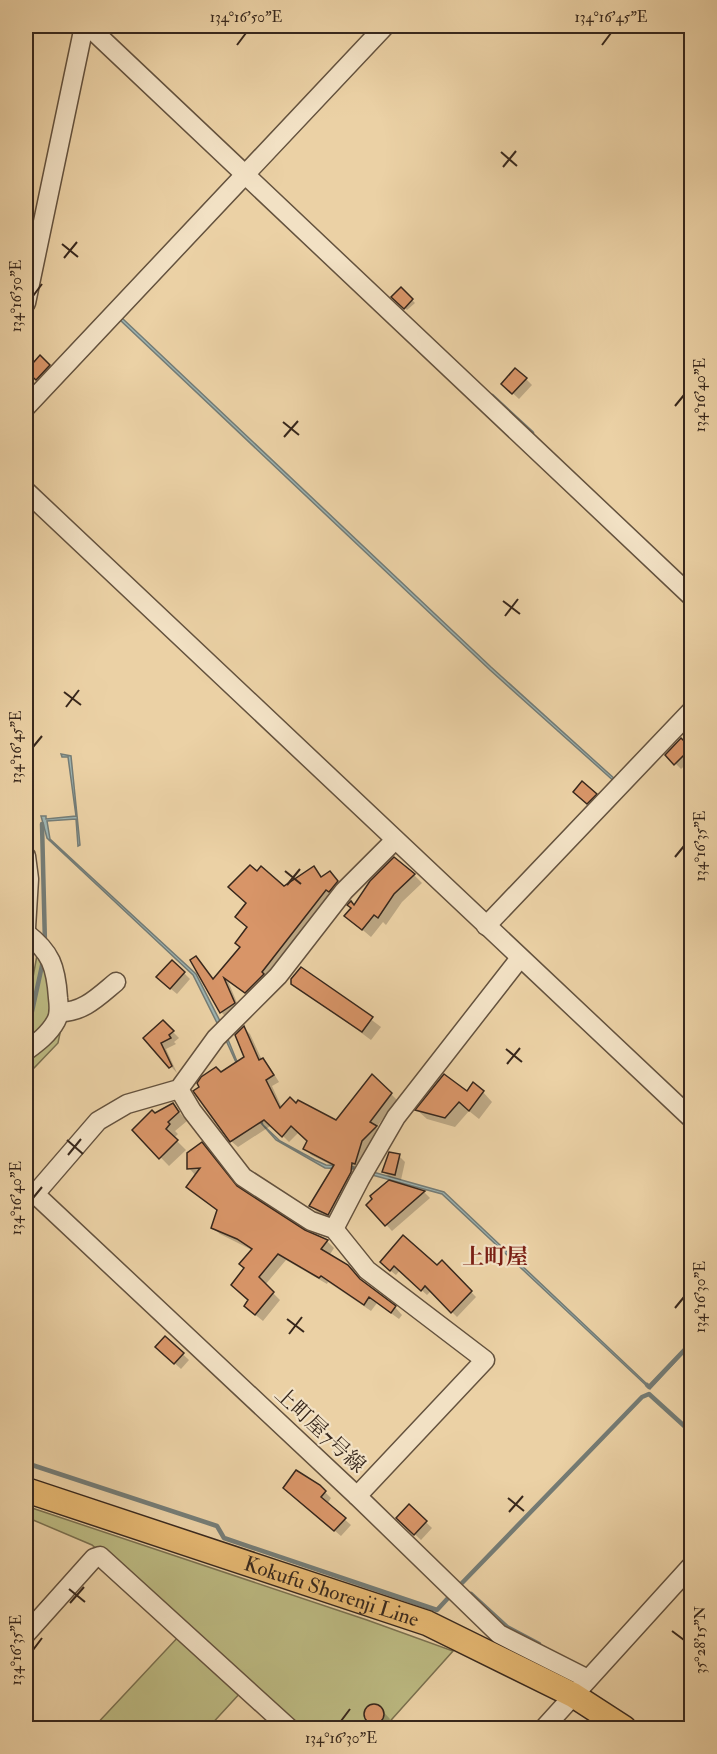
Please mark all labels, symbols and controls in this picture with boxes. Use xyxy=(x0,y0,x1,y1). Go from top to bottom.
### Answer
text: 134°16'50"E xyxy=(210,8,283,27)
text: 134°16'45"E xyxy=(574,8,648,27)
text: 134°16'50"E xyxy=(7,259,26,332)
text: 134°16'40"E xyxy=(691,358,710,432)
text: 134°16'45"E xyxy=(7,710,26,784)
text: 134°16'35"E xyxy=(691,810,710,881)
text: 134°16'40"E xyxy=(7,1161,26,1235)
district label: 上町屋 xyxy=(462,1243,528,1271)
text: 134°16'30"E xyxy=(691,1261,710,1333)
street label: 上町屋7号線 xyxy=(269,1381,371,1479)
street label: Kokufu Shorenji Line xyxy=(241,1550,423,1633)
text: 35°28'15"N xyxy=(691,1605,710,1674)
text: 134°16'35"E xyxy=(7,1614,26,1685)
text: 134°16'30"E xyxy=(305,1729,377,1748)

